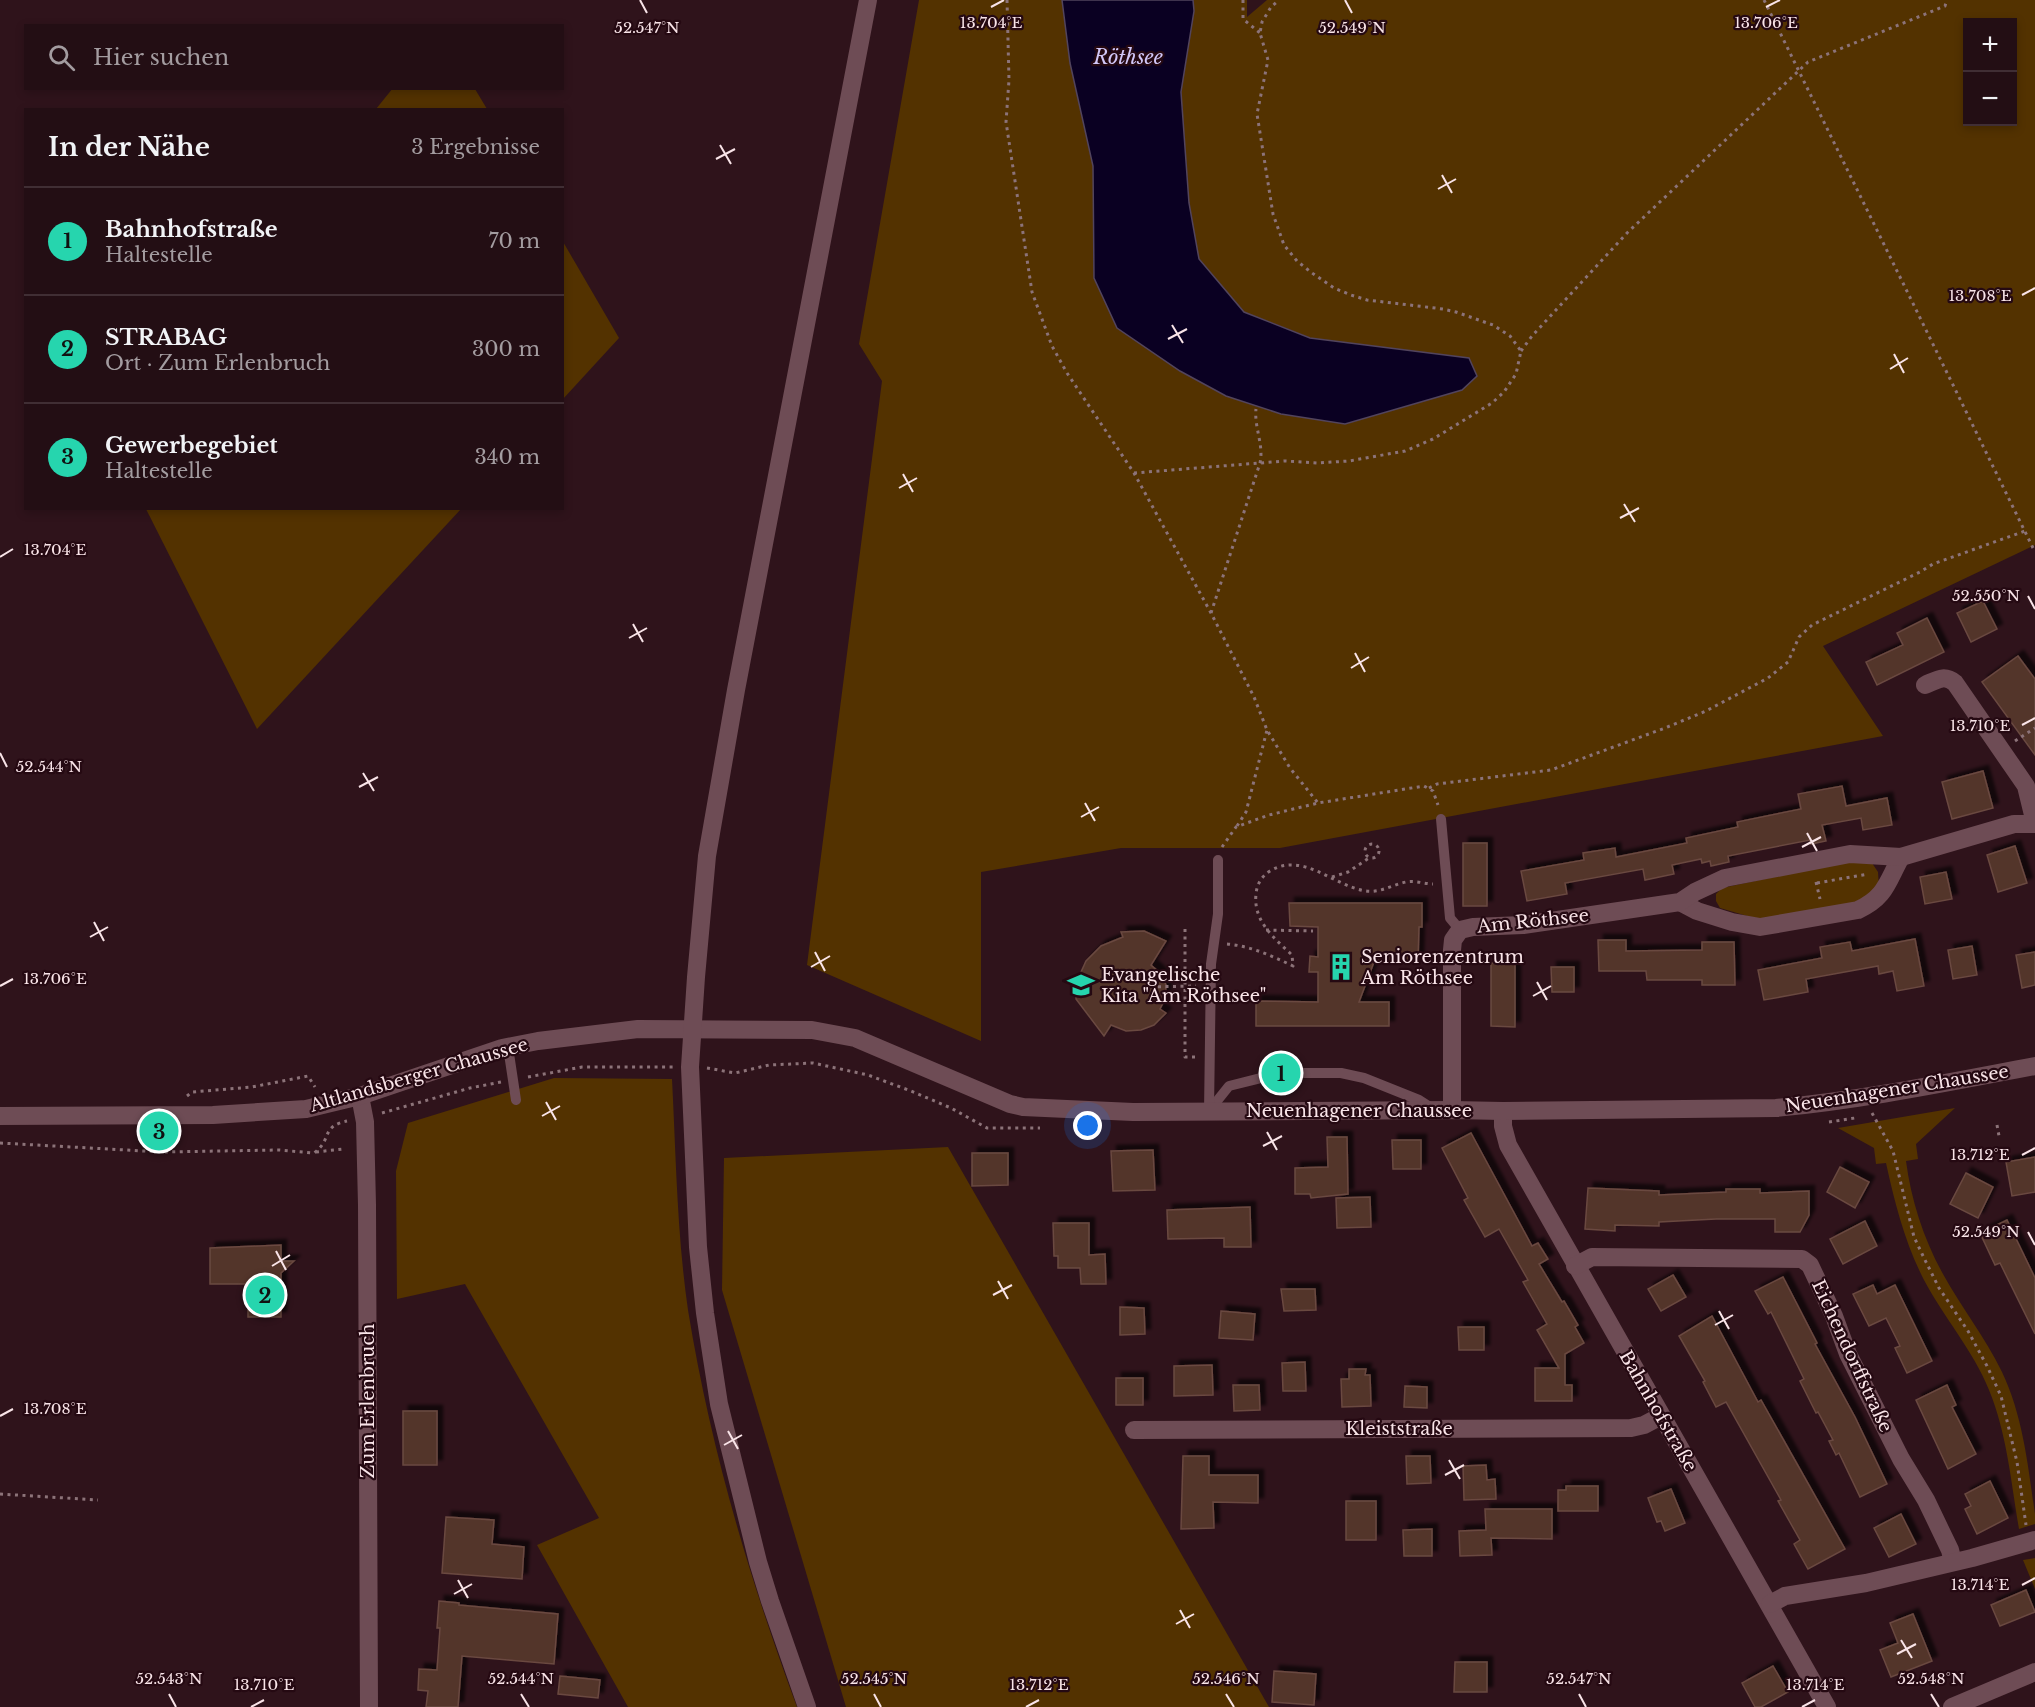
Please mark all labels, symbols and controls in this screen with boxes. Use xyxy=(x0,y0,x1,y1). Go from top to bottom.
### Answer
text: 13.704°E xyxy=(960,13,1022,32)
text: 13.706°E xyxy=(1734,13,1798,32)
text: 52.547°N xyxy=(614,18,680,37)
text: 52.549°N xyxy=(1318,18,1386,37)
map controls xyxy=(1963,18,2017,126)
button: + xyxy=(1963,18,2017,72)
search box xyxy=(24,24,564,90)
icon: search xyxy=(45,41,78,74)
text: Hier suchen xyxy=(93,44,229,71)
water label: Röthsee xyxy=(1092,45,1163,69)
button: − xyxy=(1963,72,2017,126)
text: In der Nähe xyxy=(48,131,210,163)
text: 3 Ergebnisse xyxy=(411,135,540,159)
text: Bahnhofstraße xyxy=(105,216,278,243)
text: 1 xyxy=(63,229,72,253)
text: 70 m xyxy=(488,229,540,253)
text: Haltestelle xyxy=(105,243,213,267)
text: 13.708°E xyxy=(1948,286,2012,305)
text: STRABAG xyxy=(105,324,227,351)
text: 2 xyxy=(61,337,74,361)
text: 300 m xyxy=(472,337,540,361)
text: Ort · Zum Erlenbruch xyxy=(105,351,330,375)
text: Gewerbegebiet xyxy=(105,432,278,459)
text: 3 xyxy=(61,445,74,469)
text: 340 m xyxy=(475,445,540,469)
text: Haltestelle xyxy=(105,459,213,483)
text: 13.704°E xyxy=(24,540,86,559)
text: 52.550°N xyxy=(1952,586,2020,605)
text: 13.710°E xyxy=(1950,716,2010,735)
text: 52.544°N xyxy=(16,757,82,776)
street label: Am Röthsee xyxy=(1475,904,1590,938)
place label: Seniorenzentrum Am Röthsee xyxy=(1360,946,1524,989)
building icon: Seniorenzentrum Am Röthsee xyxy=(1326,952,1356,982)
place label: Evangelische Kita "Am Röthsee" xyxy=(1101,964,1266,1007)
text: 13.706°E xyxy=(23,969,87,988)
school or university icon: Evangelische Kita "Am Röthsee" xyxy=(1066,970,1096,1000)
street label: Altlandsberger Chaussee xyxy=(306,1033,531,1117)
pin: 1 xyxy=(1262,1050,1300,1096)
street label: Neuenhagener Chaussee xyxy=(1784,1060,2010,1118)
street label: Neuenhagener Chaussee xyxy=(1246,1100,1472,1122)
pin: 3 xyxy=(140,1108,178,1154)
your location xyxy=(1073,1111,1102,1140)
text: 13.712°E xyxy=(1950,1145,2010,1164)
text: 52.549°N xyxy=(1952,1222,2020,1241)
pin: 2 xyxy=(246,1272,284,1318)
street label: Eichendorffstraße xyxy=(1807,1276,1897,1436)
street label: Zum Erlenbruch xyxy=(357,1324,379,1478)
street label: Bahnhofstraße xyxy=(1614,1346,1702,1476)
text: 13.708°E xyxy=(23,1399,87,1418)
street label: Kleiststraße xyxy=(1345,1418,1453,1440)
text: 13.714°E xyxy=(1951,1575,2009,1594)
text: 52.543°N xyxy=(136,1669,203,1688)
text: 52.544°N xyxy=(488,1669,554,1688)
text: 52.545°N xyxy=(841,1669,907,1688)
text: 52.546°N xyxy=(1192,1669,1260,1688)
text: 52.547°N xyxy=(1546,1669,1612,1688)
text: 52.548°N xyxy=(1898,1669,1964,1688)
text: 13.710°E xyxy=(234,1675,294,1694)
text: 13.712°E xyxy=(1009,1675,1069,1694)
text: 13.714°E xyxy=(1786,1675,1844,1694)

